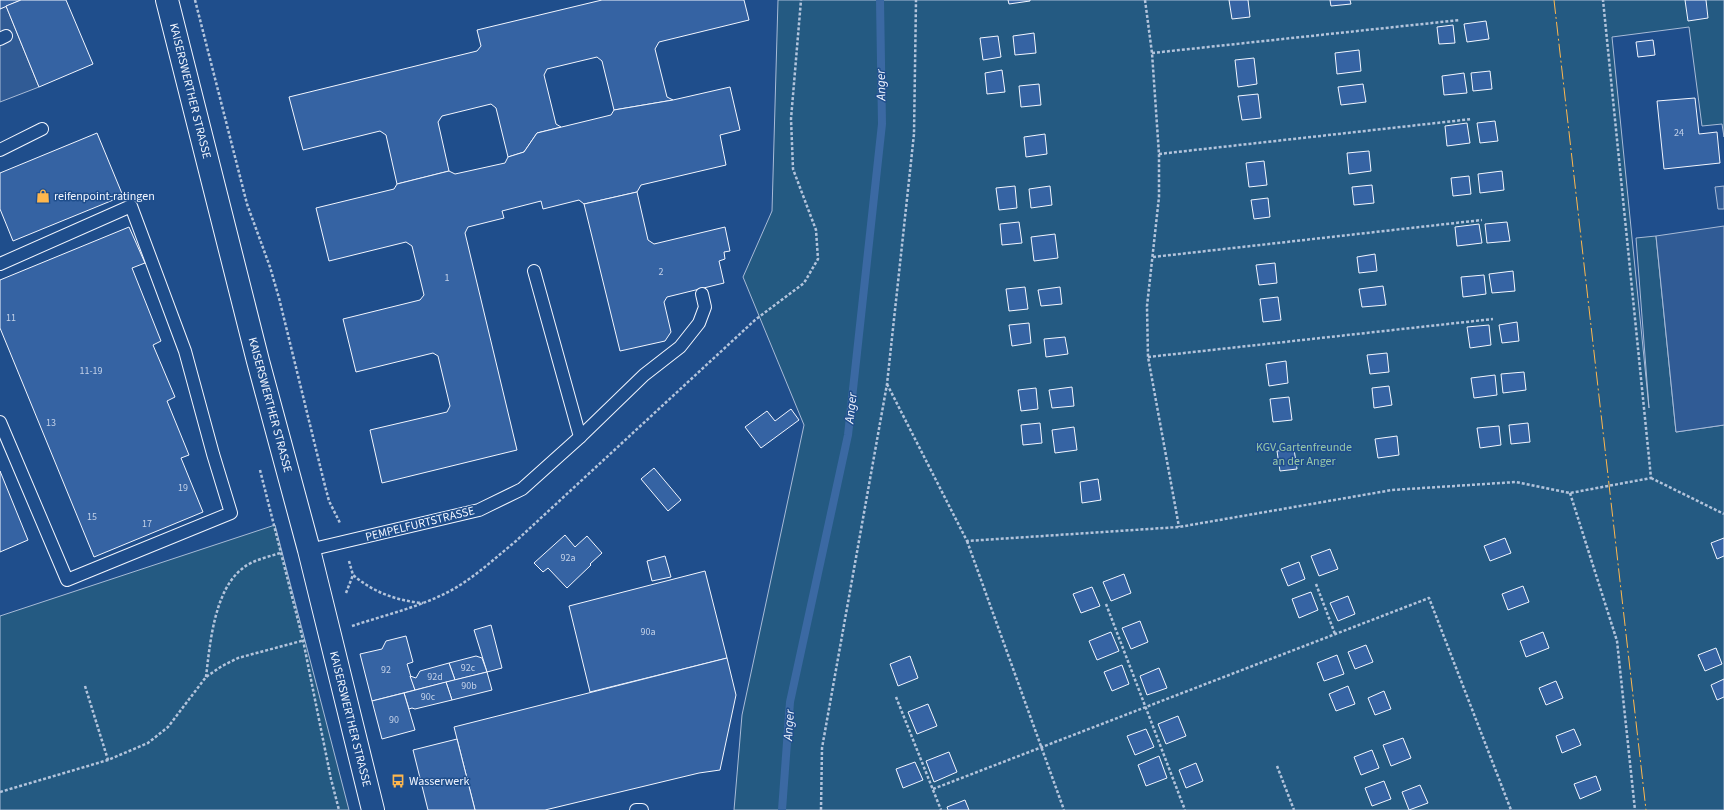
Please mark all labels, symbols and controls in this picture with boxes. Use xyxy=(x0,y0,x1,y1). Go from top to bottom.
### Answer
street label: KAISERSWERTHER STRASSE xyxy=(165,21,215,161)
water label: Anger xyxy=(872,69,890,102)
house number: 24 xyxy=(1674,126,1684,140)
shop icon: reifenpoint-ratingen xyxy=(35,188,51,204)
place label: reifenpoint-ratingen xyxy=(54,188,155,205)
house number: 2 xyxy=(659,265,664,279)
house number: 1 xyxy=(445,271,450,285)
house number: 11 xyxy=(6,311,16,325)
street label: KAISERSWERTHER STRASSE xyxy=(244,335,296,475)
house number: 11-19 xyxy=(80,364,103,378)
water label: Anger xyxy=(840,391,862,425)
house number: 13 xyxy=(46,416,56,430)
park label: KGV Gartenfreunde an der Anger xyxy=(1256,439,1352,470)
house number: 19 xyxy=(178,481,188,495)
street label: PEMPELFURTSTRASSE xyxy=(364,502,476,546)
house number: 15 xyxy=(87,510,97,524)
house number: 17 xyxy=(142,517,152,531)
house number: 92a xyxy=(561,551,575,565)
house number: 90a xyxy=(641,625,655,639)
street label: KAISERSWERTHER STRASSE xyxy=(325,649,375,789)
house number: 92c xyxy=(461,661,476,675)
house number: 92 xyxy=(381,663,391,677)
house number: 92d xyxy=(427,670,443,684)
house number: 90b xyxy=(461,679,477,693)
house number: 90c xyxy=(421,690,436,704)
water label: Anger xyxy=(779,708,799,742)
house number: 90 xyxy=(389,713,399,727)
bus stop icon: Wasserwerk xyxy=(390,773,406,789)
place label: Wasserwerk xyxy=(409,773,469,790)

